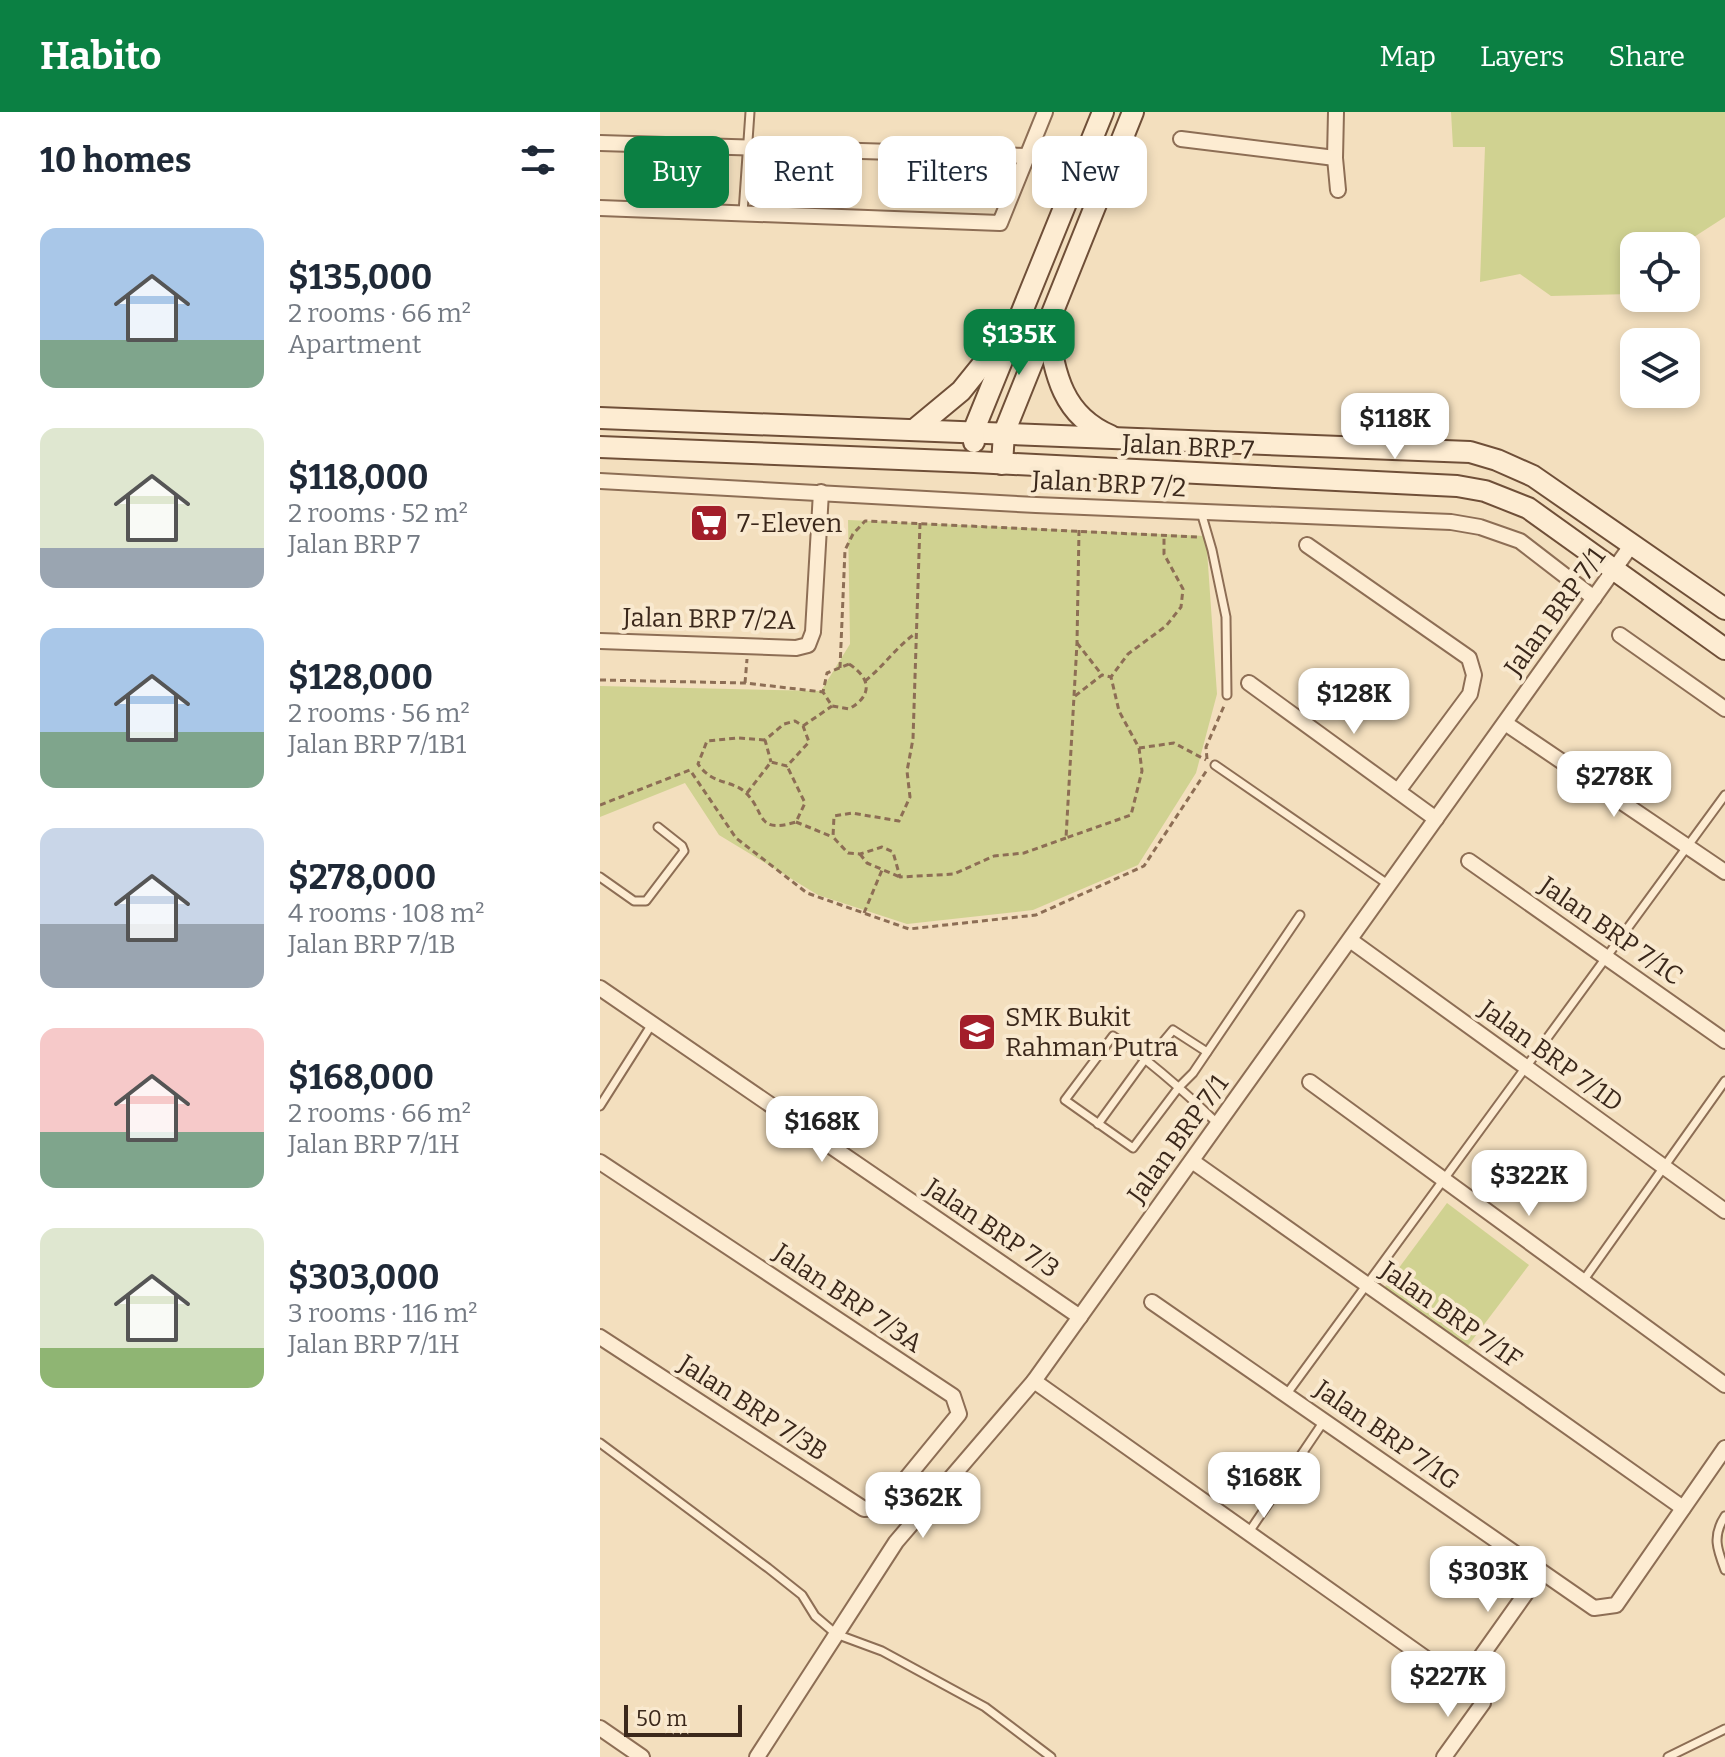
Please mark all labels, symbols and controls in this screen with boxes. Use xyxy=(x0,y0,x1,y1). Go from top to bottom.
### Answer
text: Habito xyxy=(40,33,162,79)
text: Map xyxy=(1379,40,1436,73)
text: Layers xyxy=(1480,40,1564,73)
text: Share xyxy=(1608,40,1685,73)
chip: Buy xyxy=(624,136,729,208)
chip: Rent xyxy=(745,136,862,208)
chip: Filters xyxy=(878,136,1016,208)
chip: New xyxy=(1032,136,1147,208)
icon: filters xyxy=(516,138,560,182)
text: 10 homes xyxy=(40,140,191,181)
map controls xyxy=(1620,232,1700,408)
button: locate xyxy=(1620,232,1700,312)
text: $135,000 xyxy=(288,257,432,298)
icon: home xyxy=(104,260,200,356)
text: 2 rooms · 66 m² xyxy=(288,298,471,329)
pin: $135K xyxy=(963,309,1075,377)
text: $135K xyxy=(982,319,1056,350)
button: layers xyxy=(1620,328,1700,408)
text: Apartment xyxy=(288,329,421,360)
pin: $118K xyxy=(1339,393,1451,461)
text: $118K xyxy=(1359,403,1431,434)
street label: Jalan BRP 7 xyxy=(1120,428,1255,466)
text: $118,000 xyxy=(288,457,429,498)
icon: home xyxy=(104,460,200,556)
street label: Jalan BRP 7/2 xyxy=(1030,464,1187,504)
text: 2 rooms · 52 m² xyxy=(288,498,468,529)
supermarket icon: 7-Eleven xyxy=(688,502,730,544)
place label: 7-Eleven xyxy=(737,508,843,539)
text: Jalan BRP 7 xyxy=(288,529,420,560)
street label: Jalan BRP 7/1 xyxy=(1498,541,1612,683)
street label: Jalan BRP 7/2A xyxy=(621,602,796,636)
text: $128,000 xyxy=(288,657,433,698)
icon: home xyxy=(104,660,200,756)
pin: $128K xyxy=(1298,668,1410,736)
text: $128K xyxy=(1316,678,1392,709)
text: 2 rooms · 56 m² xyxy=(288,698,470,729)
text: Jalan BRP 7/1B1 xyxy=(288,729,466,760)
pin: $278K xyxy=(1558,751,1670,819)
text: $278K xyxy=(1575,761,1653,792)
text: $278,000 xyxy=(288,857,436,898)
icon: home xyxy=(104,860,200,956)
street label: Jalan BRP 7/1C xyxy=(1533,870,1689,992)
text: 4 rooms · 108 m² xyxy=(288,898,484,929)
text: Jalan BRP 7/1B xyxy=(288,929,456,960)
street label: Jalan BRP 7/1D xyxy=(1472,993,1629,1118)
place label: SMK Bukit Rahman Putra xyxy=(1005,1002,1178,1063)
school or university icon: SMK Bukit Rahman Putra xyxy=(956,1011,998,1053)
text: $168,000 xyxy=(288,1057,434,1098)
icon: home xyxy=(104,1060,200,1156)
street label: Jalan BRP 7/1 xyxy=(1121,1068,1235,1210)
pin: $168K xyxy=(766,1096,878,1164)
text: 2 rooms · 66 m² xyxy=(288,1098,471,1129)
text: $168K xyxy=(784,1106,860,1137)
text: Jalan BRP 7/1H xyxy=(288,1129,460,1160)
pin: $322K xyxy=(1473,1150,1585,1218)
text: $322K xyxy=(1490,1160,1568,1191)
street label: Jalan BRP 7/3 xyxy=(918,1171,1065,1284)
street label: Jalan BRP 7/3A xyxy=(767,1236,929,1359)
street label: Jalan BRP 7/1F xyxy=(1373,1254,1528,1375)
text: $303,000 xyxy=(288,1257,440,1298)
icon: home xyxy=(104,1260,200,1356)
text: 3 rooms · 116 m² xyxy=(288,1298,478,1329)
text: Jalan BRP 7/1H xyxy=(288,1329,460,1360)
street label: Jalan BRP 7/3B xyxy=(672,1348,833,1468)
street label: Jalan BRP 7/1G xyxy=(1308,1373,1466,1496)
pin: $168K xyxy=(1208,1452,1320,1520)
text: $168K xyxy=(1226,1462,1302,1493)
pin: $362K xyxy=(867,1472,979,1540)
text: $362K xyxy=(883,1482,963,1513)
pin: $303K xyxy=(1432,1546,1544,1614)
text: $303K xyxy=(1448,1556,1528,1587)
pin: $227K xyxy=(1392,1651,1504,1719)
text: $227K xyxy=(1409,1661,1487,1692)
scale bar xyxy=(624,1701,742,1737)
text: 50 m xyxy=(636,1705,687,1732)

